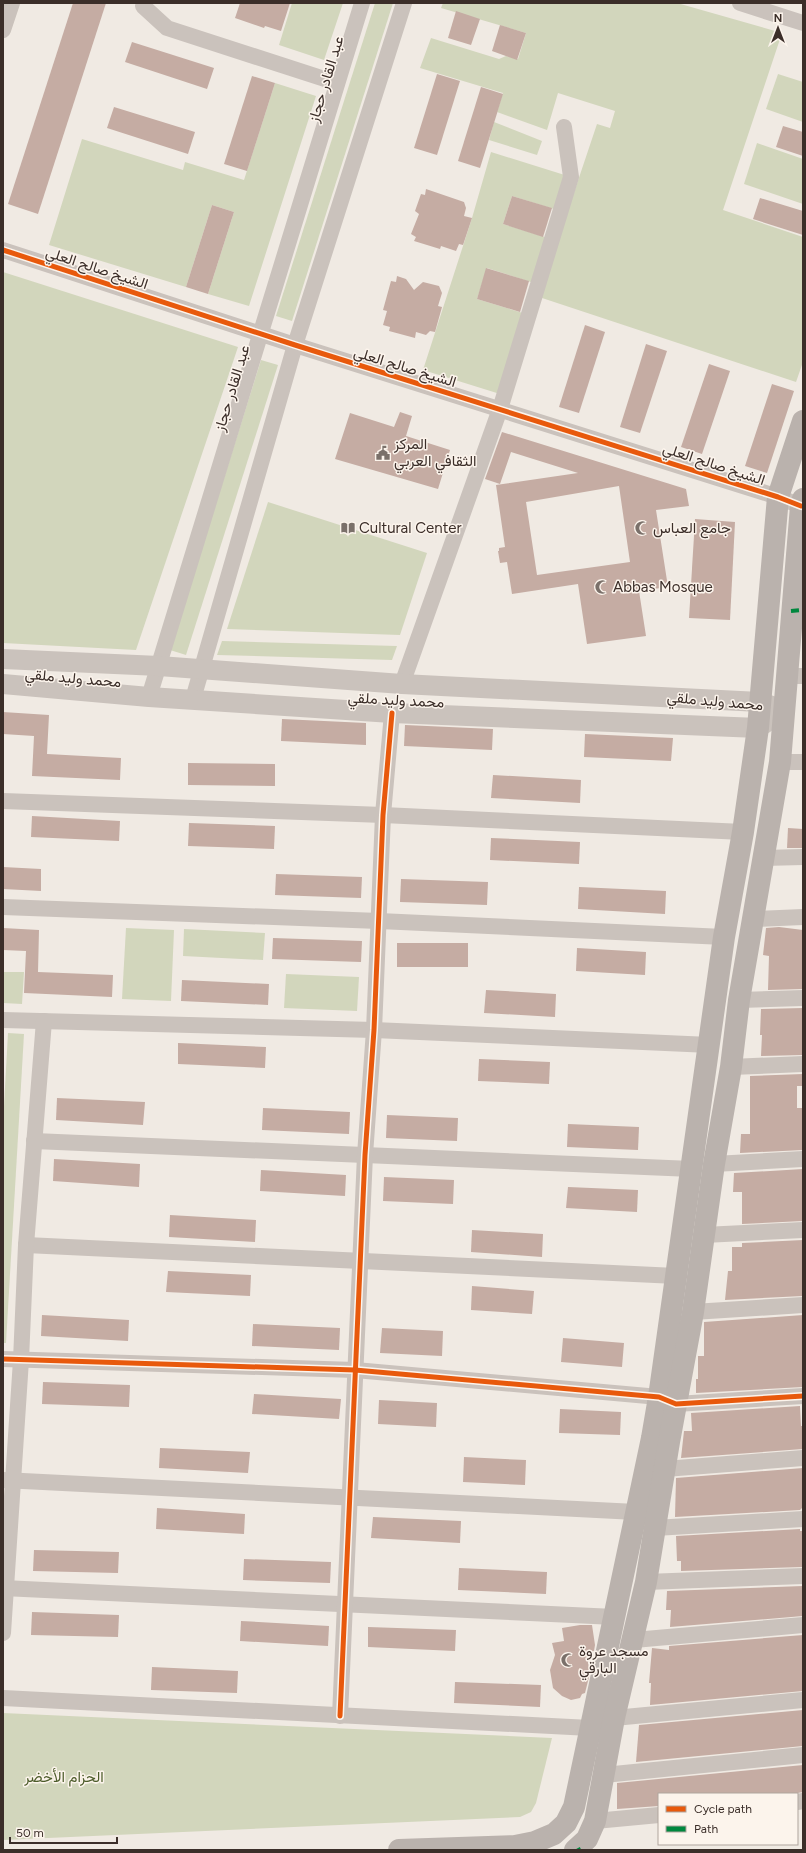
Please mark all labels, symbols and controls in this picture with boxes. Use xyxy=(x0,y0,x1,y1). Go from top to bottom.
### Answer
north arrow xyxy=(758,8,798,48)
text: N xyxy=(774,12,782,25)
street label: عبد القادر حجاز xyxy=(304,34,348,125)
street label: الشيخ صالح العلي xyxy=(42,243,150,297)
street label: عبد القادر حجاز xyxy=(210,343,254,434)
street label: الشيخ صالح العلي xyxy=(350,343,459,395)
place label: المركز الثقافي العربي xyxy=(393,435,477,474)
street label: الشيخ صالح العلي xyxy=(659,439,767,493)
public building icon: المركز الثقافي العربي xyxy=(375,445,391,461)
place label: Cultural Center xyxy=(359,519,462,537)
place label: جامع العباس xyxy=(653,519,731,539)
library icon: Cultural Center xyxy=(340,520,356,536)
mosque icon: جامع العباس xyxy=(634,520,650,536)
place label: Abbas Mosque xyxy=(613,578,713,596)
mosque icon: Abbas Mosque xyxy=(594,579,610,595)
street label: محمد وليد ملقي xyxy=(24,665,122,695)
street label: محمد وليد ملقي xyxy=(347,688,445,716)
street label: محمد وليد ملقي xyxy=(666,688,764,718)
place label: مسجد عروة البارقي xyxy=(579,1642,649,1681)
mosque icon: مسجد عروة البارقي xyxy=(560,1652,576,1668)
park label: الحزام الأخضر xyxy=(23,1768,104,1787)
legend xyxy=(658,1793,798,1845)
text: Cycle path xyxy=(694,1802,752,1816)
scale bar xyxy=(10,1819,117,1845)
text: Path xyxy=(694,1822,718,1836)
text: 50 m xyxy=(16,1826,44,1840)

